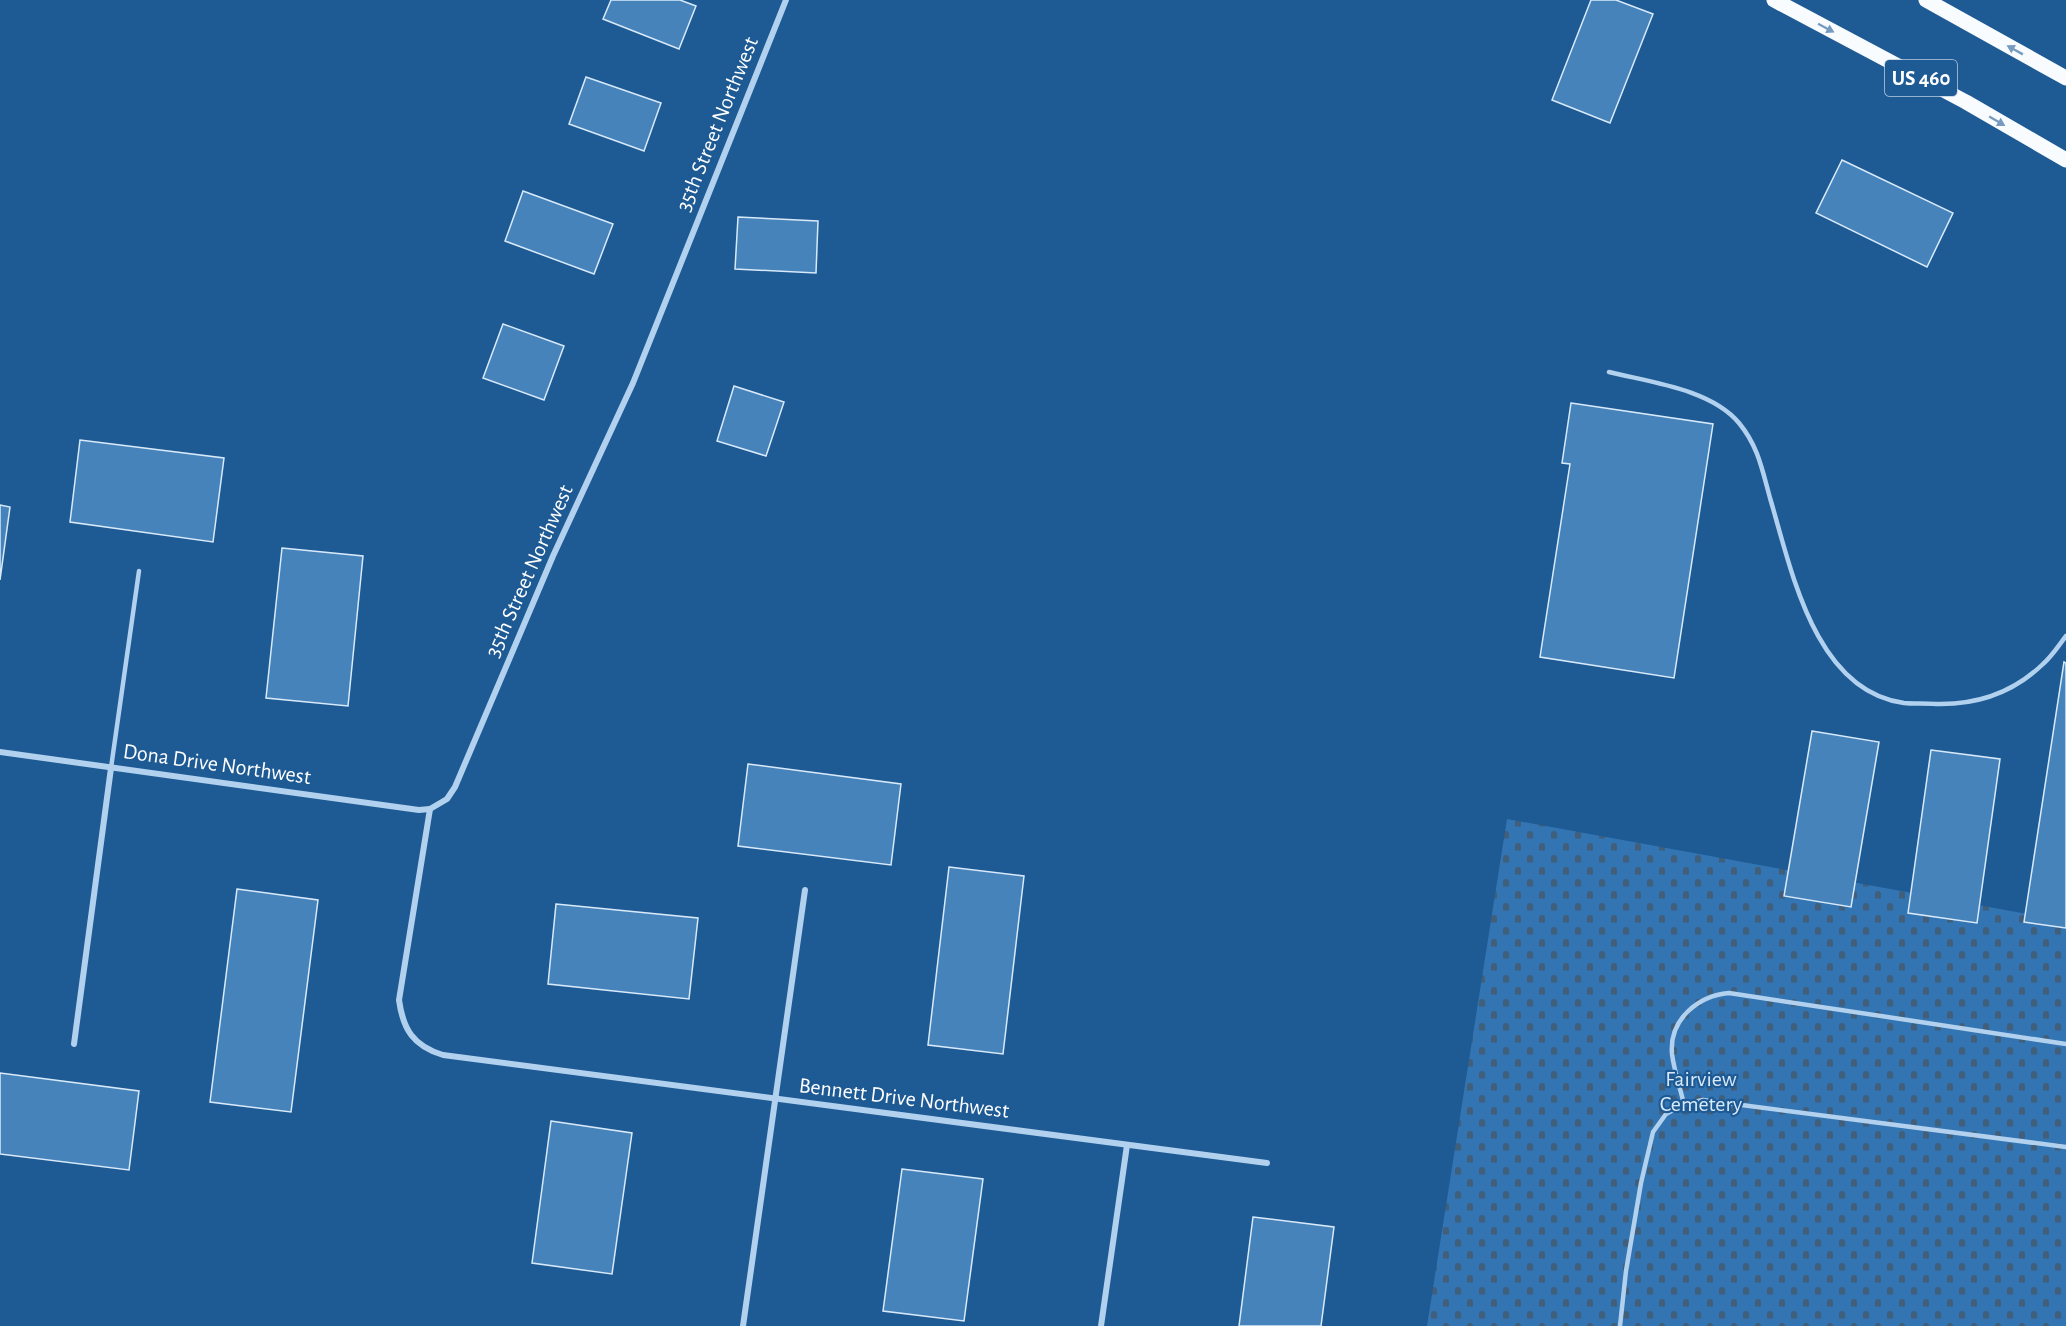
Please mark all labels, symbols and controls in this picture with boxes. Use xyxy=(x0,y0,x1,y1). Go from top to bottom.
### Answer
one-way arrow xyxy=(1818,23,1835,33)
street label: 35th Street Northwest xyxy=(672,34,762,214)
one-way arrow xyxy=(2007,44,2023,55)
road number: US 460 xyxy=(1885,60,1957,96)
one-way arrow xyxy=(1989,115,2006,125)
street label: 35th Street Northwest xyxy=(481,482,577,660)
street label: Dona Drive Northwest xyxy=(122,740,312,788)
park label: Fairview Cemetery xyxy=(1660,1068,1743,1115)
street label: Bennett Drive Northwest xyxy=(798,1074,1010,1122)

